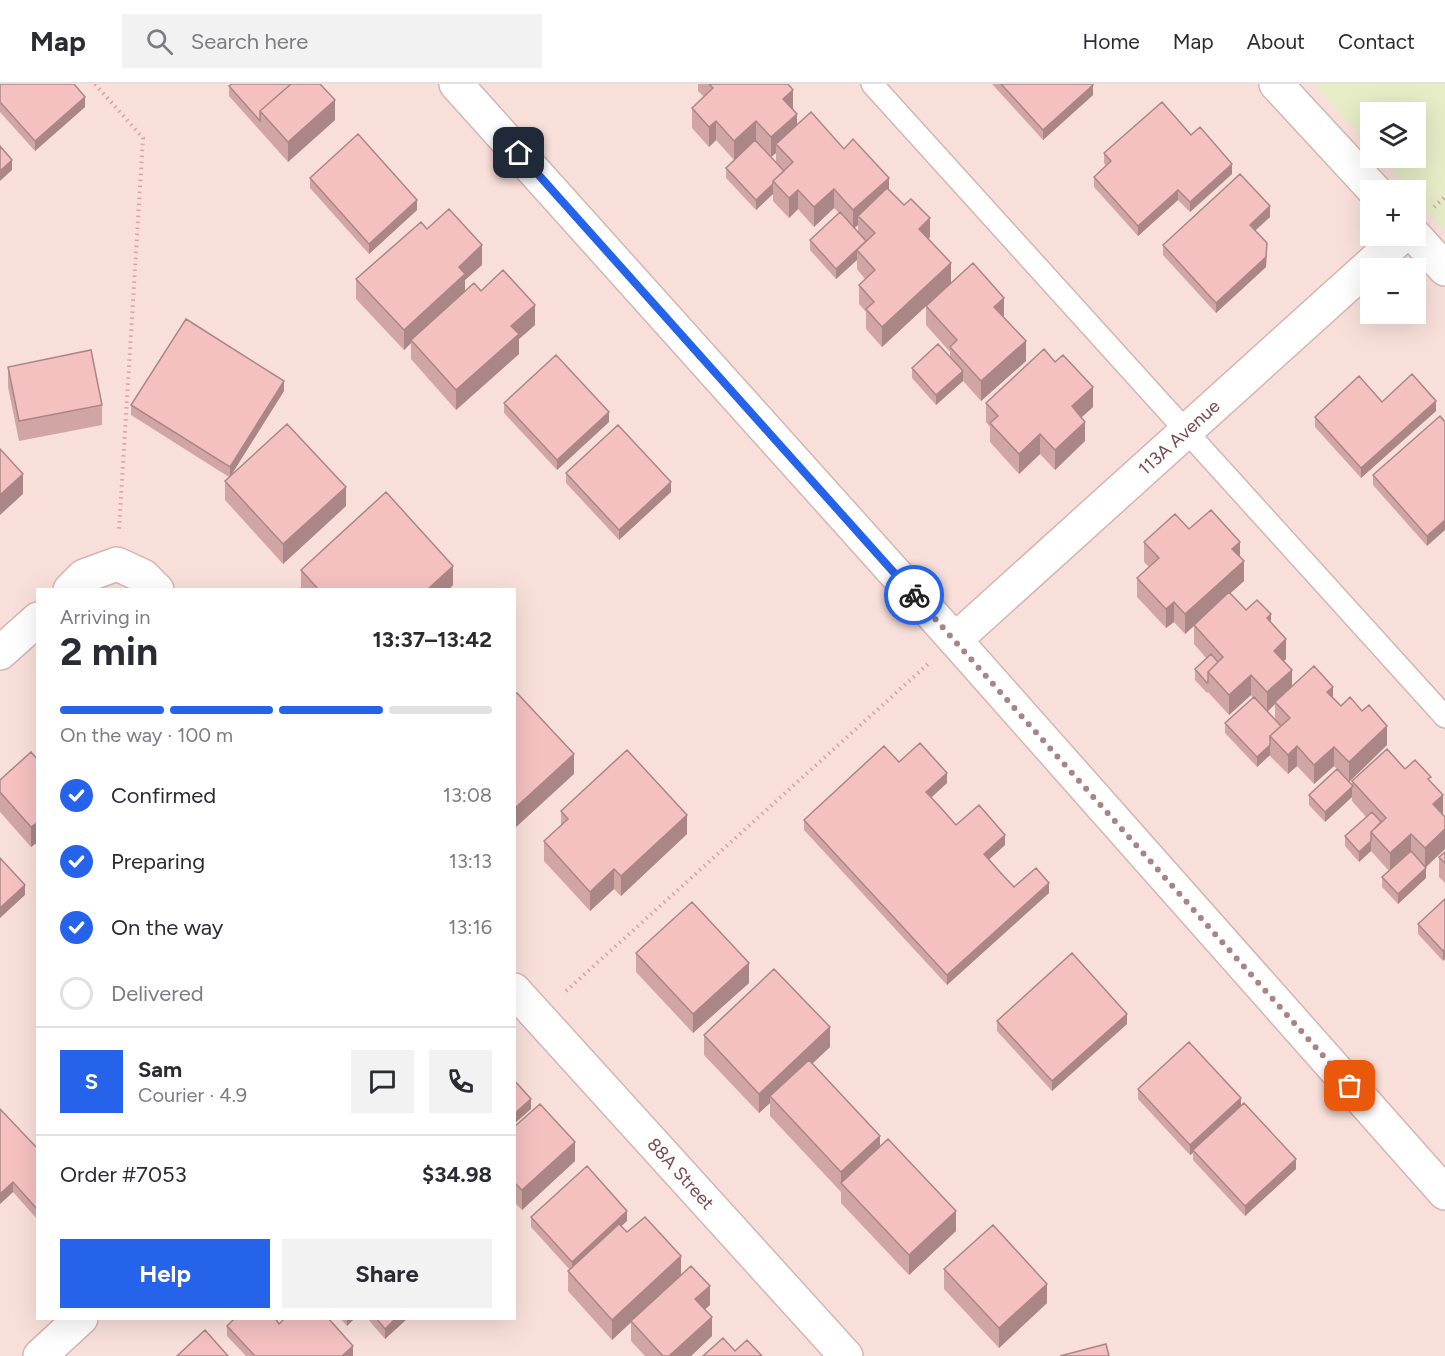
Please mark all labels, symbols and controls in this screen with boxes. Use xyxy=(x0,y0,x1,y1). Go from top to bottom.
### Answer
search box xyxy=(122,14,542,68)
text: Map xyxy=(30,24,86,58)
icon: search xyxy=(143,25,176,58)
text: Search here xyxy=(191,28,308,55)
text: Home xyxy=(1083,29,1140,54)
text: Map xyxy=(1173,29,1214,54)
text: About xyxy=(1247,29,1305,54)
text: Contact xyxy=(1338,29,1415,54)
map controls xyxy=(1360,102,1426,324)
button: layers xyxy=(1360,102,1426,168)
pin xyxy=(493,127,544,178)
icon: home xyxy=(502,136,535,169)
button: + xyxy=(1360,180,1426,246)
button: − xyxy=(1360,258,1426,324)
street label: 113A Avenue xyxy=(1134,395,1224,480)
courier xyxy=(884,565,944,625)
icon: bike xyxy=(898,579,931,612)
text: Arriving in xyxy=(60,605,150,629)
text: 13:37–13:42 xyxy=(372,626,492,653)
text: 2 min xyxy=(60,628,158,675)
text: On the way · 100 m xyxy=(60,723,233,747)
icon: check xyxy=(60,779,93,812)
text: Confirmed xyxy=(111,782,216,809)
text: 13:08 xyxy=(443,783,492,807)
icon: check xyxy=(60,845,93,878)
text: Preparing xyxy=(111,848,205,875)
text: 13:13 xyxy=(449,849,492,873)
icon: check xyxy=(60,911,93,944)
text: On the way xyxy=(111,914,223,941)
text: 13:16 xyxy=(448,915,492,939)
text: Delivered xyxy=(111,980,204,1007)
button: chat xyxy=(351,1050,414,1113)
button: phone xyxy=(429,1050,492,1113)
text: Sam xyxy=(138,1056,182,1083)
pin xyxy=(1324,1060,1375,1111)
text: S xyxy=(85,1068,98,1095)
icon: bag xyxy=(1333,1069,1366,1102)
text: Courier · 4.9 xyxy=(138,1083,247,1107)
street label: 88A Street xyxy=(643,1133,719,1214)
text: Order #7053 xyxy=(60,1161,187,1188)
text: $34.98 xyxy=(422,1161,492,1188)
button: Help xyxy=(60,1239,270,1308)
button: Share xyxy=(282,1239,492,1308)

